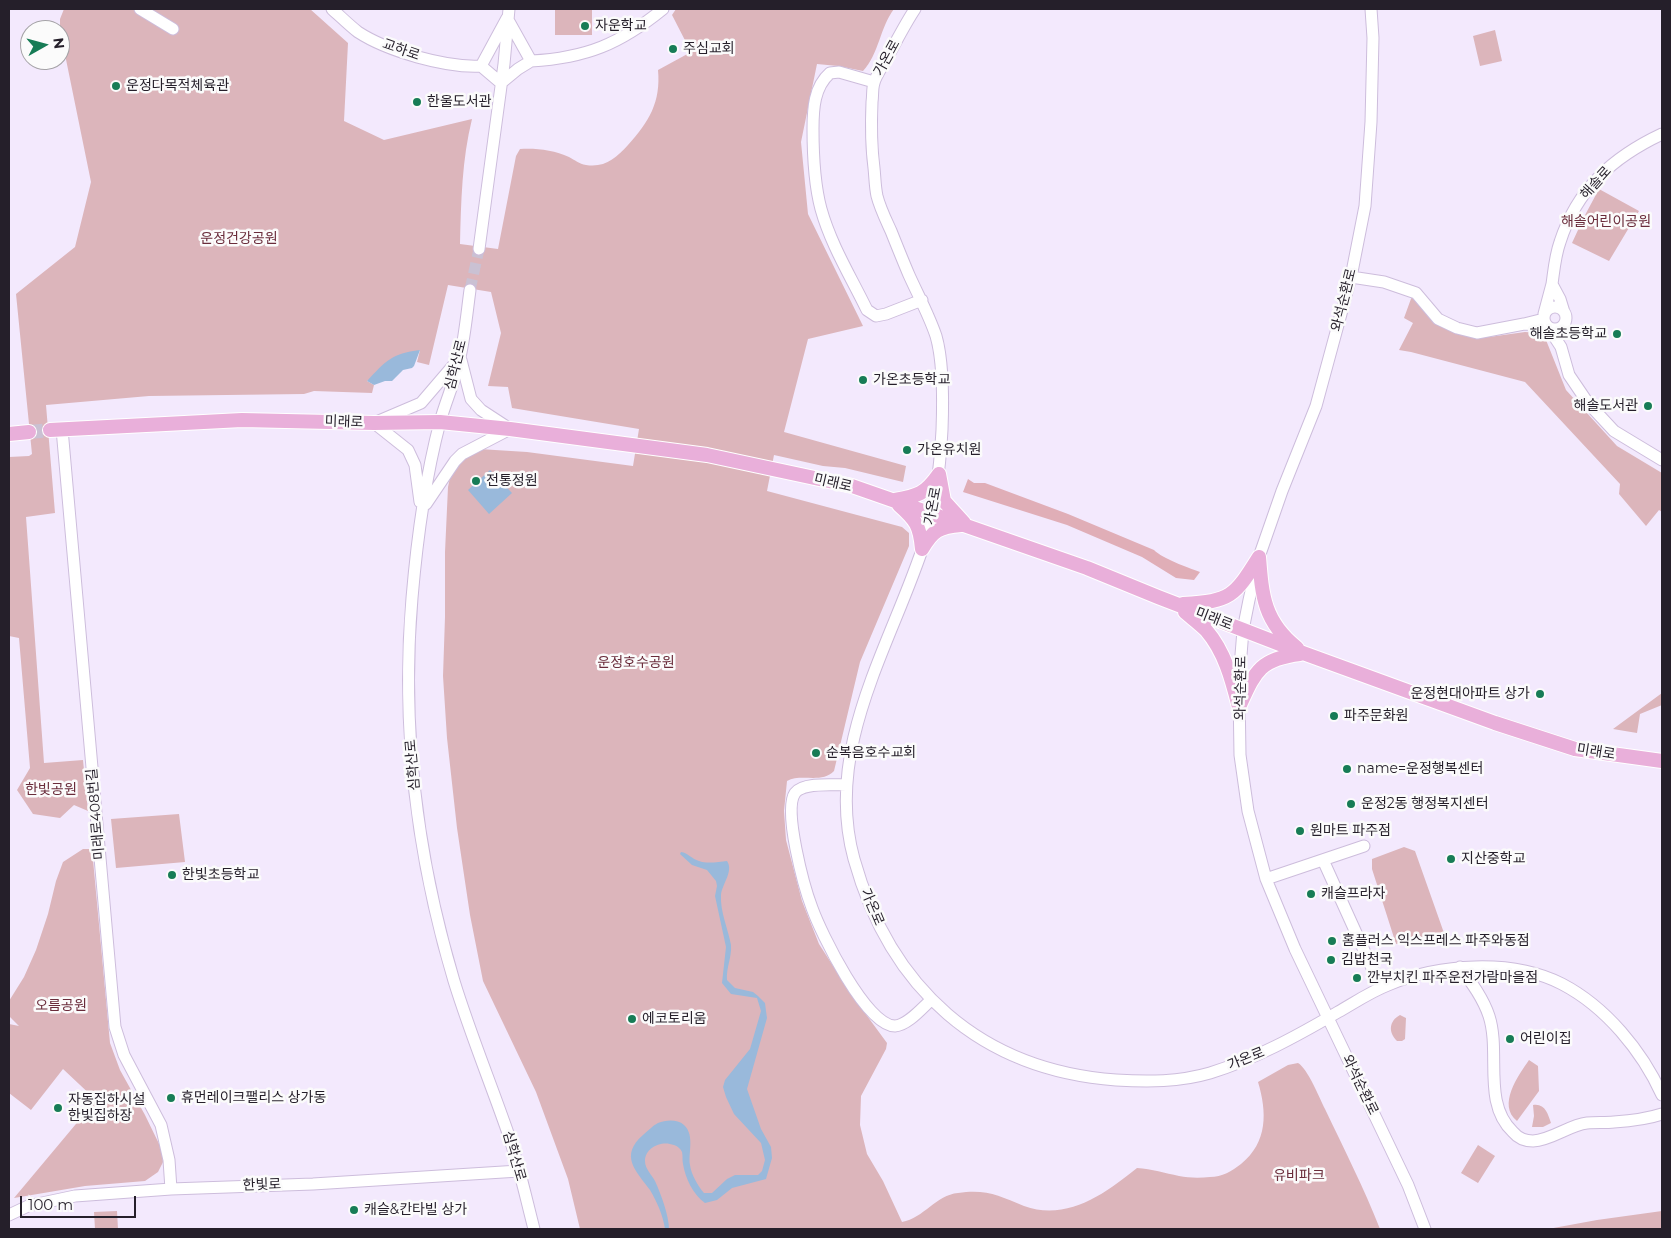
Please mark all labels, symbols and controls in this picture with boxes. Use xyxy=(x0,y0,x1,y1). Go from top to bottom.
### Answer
place label: 자운학교 xyxy=(595,18,647,34)
north arrow xyxy=(20,20,70,70)
marker: 자운학교 xyxy=(579,20,591,32)
street label: 교하로 xyxy=(380,36,422,64)
text: N xyxy=(49,37,69,50)
street label: 가온로 xyxy=(870,37,904,79)
place label: 주심교회 xyxy=(683,41,735,57)
marker: 주심교회 xyxy=(667,43,679,55)
place label: 운정다목적체육관 xyxy=(126,78,229,94)
marker: 운정다목적체육관 xyxy=(110,80,122,92)
place label: 한울도서관 xyxy=(427,94,491,110)
marker: 한울도서관 xyxy=(411,96,423,108)
street label: 해솔로 xyxy=(1577,163,1615,203)
park label: 해솔어린이공원 xyxy=(1561,214,1651,230)
park label: 운정건강공원 xyxy=(200,231,278,247)
street label: 와석순환로 xyxy=(1328,267,1360,333)
place label: 해솔초등학교 xyxy=(1530,326,1607,342)
marker: 해솔초등학교 xyxy=(1611,328,1623,340)
street label: 심학산로 xyxy=(442,338,470,392)
place label: 가온초등학교 xyxy=(873,372,950,388)
marker: 가온초등학교 xyxy=(857,374,869,386)
place label: 해솔도서관 xyxy=(1574,398,1638,414)
marker: 해솔도서관 xyxy=(1642,400,1654,412)
street label: 미래로 xyxy=(324,413,364,431)
place label: 가온유치원 xyxy=(917,442,981,458)
marker: 가온유치원 xyxy=(901,444,913,456)
street label: 미래로 xyxy=(812,470,854,496)
place label: 전통정원 xyxy=(486,473,538,489)
marker: 전통정원 xyxy=(470,475,482,487)
street label: 가온로 xyxy=(921,485,945,527)
street label: 미래로 xyxy=(1193,604,1235,634)
park label: 운정호수공원 xyxy=(597,655,675,671)
street label: 와석순환로 xyxy=(1232,656,1250,720)
place label: 운정현대아파트 상가 xyxy=(1410,686,1530,702)
marker: 운정현대아파트 상가 xyxy=(1534,688,1546,700)
place label: 파주문화원 xyxy=(1344,708,1408,724)
marker: 파주문화원 xyxy=(1328,710,1340,722)
street label: 심학산로 xyxy=(402,739,424,791)
street label: 미래로 xyxy=(1576,741,1616,763)
place label: 순복음호수교회 xyxy=(826,745,916,761)
marker: 순복음호수교회 xyxy=(810,747,822,759)
place label: name=운정행복센터 xyxy=(1357,761,1483,777)
marker: name=운정행복센터 xyxy=(1341,763,1353,775)
street label: 미래로408번길 xyxy=(84,768,108,860)
park label: 한빛공원 xyxy=(25,782,77,798)
place label: 운정2동 행정복지센터 xyxy=(1361,796,1489,812)
marker: 운정2동 행정복지센터 xyxy=(1345,798,1357,810)
place label: 원마트 파주점 xyxy=(1310,823,1391,839)
marker: 원마트 파주점 xyxy=(1294,825,1306,837)
place label: 지산중학교 xyxy=(1461,851,1525,867)
marker: 지산중학교 xyxy=(1445,853,1457,865)
place label: 한빛초등학교 xyxy=(182,867,259,883)
marker: 한빛초등학교 xyxy=(166,869,178,881)
street label: 가온로 xyxy=(857,886,887,928)
place label: 캐슬프라자 xyxy=(1321,886,1385,902)
marker: 캐슬프라자 xyxy=(1305,888,1317,900)
place label: 홈플러스 익스프레스 파주와동점 xyxy=(1342,933,1530,949)
marker: 홈플러스 익스프레스 파주와동점 xyxy=(1326,935,1338,947)
place label: 김밥천국 xyxy=(1341,952,1393,968)
marker: 김밥천국 xyxy=(1325,954,1337,966)
place label: 깐부치킨 파주운전가람마을점 xyxy=(1367,970,1538,986)
marker: 깐부치킨 파주운전가람마을점 xyxy=(1351,972,1363,984)
park label: 오름공원 xyxy=(35,998,87,1014)
place label: 에코토리움 xyxy=(642,1011,706,1027)
marker: 에코토리움 xyxy=(626,1013,638,1025)
place label: 어린이집 xyxy=(1520,1031,1572,1047)
marker: 어린이집 xyxy=(1504,1033,1516,1045)
street label: 가온로 xyxy=(1225,1044,1267,1074)
street label: 와석순환로 xyxy=(1338,1052,1382,1118)
place label: 휴먼레이크팰리스 상가동 xyxy=(181,1090,326,1106)
place label: 자동집하시설 한빛집하장 xyxy=(68,1092,145,1124)
marker: 휴먼레이크팰리스 상가동 xyxy=(165,1092,177,1104)
marker: 자동집하시설 한빛집하장 xyxy=(52,1102,64,1114)
street label: 심학산로 xyxy=(499,1129,529,1183)
park label: 유비파크 xyxy=(1273,1168,1325,1184)
street label: 한빛로 xyxy=(242,1176,282,1194)
scale bar xyxy=(22,1186,139,1218)
text: 100 m xyxy=(28,1195,73,1214)
place label: 캐슬&칸타빌 상가 xyxy=(364,1202,467,1218)
marker: 캐슬&칸타빌 상가 xyxy=(348,1204,360,1216)

